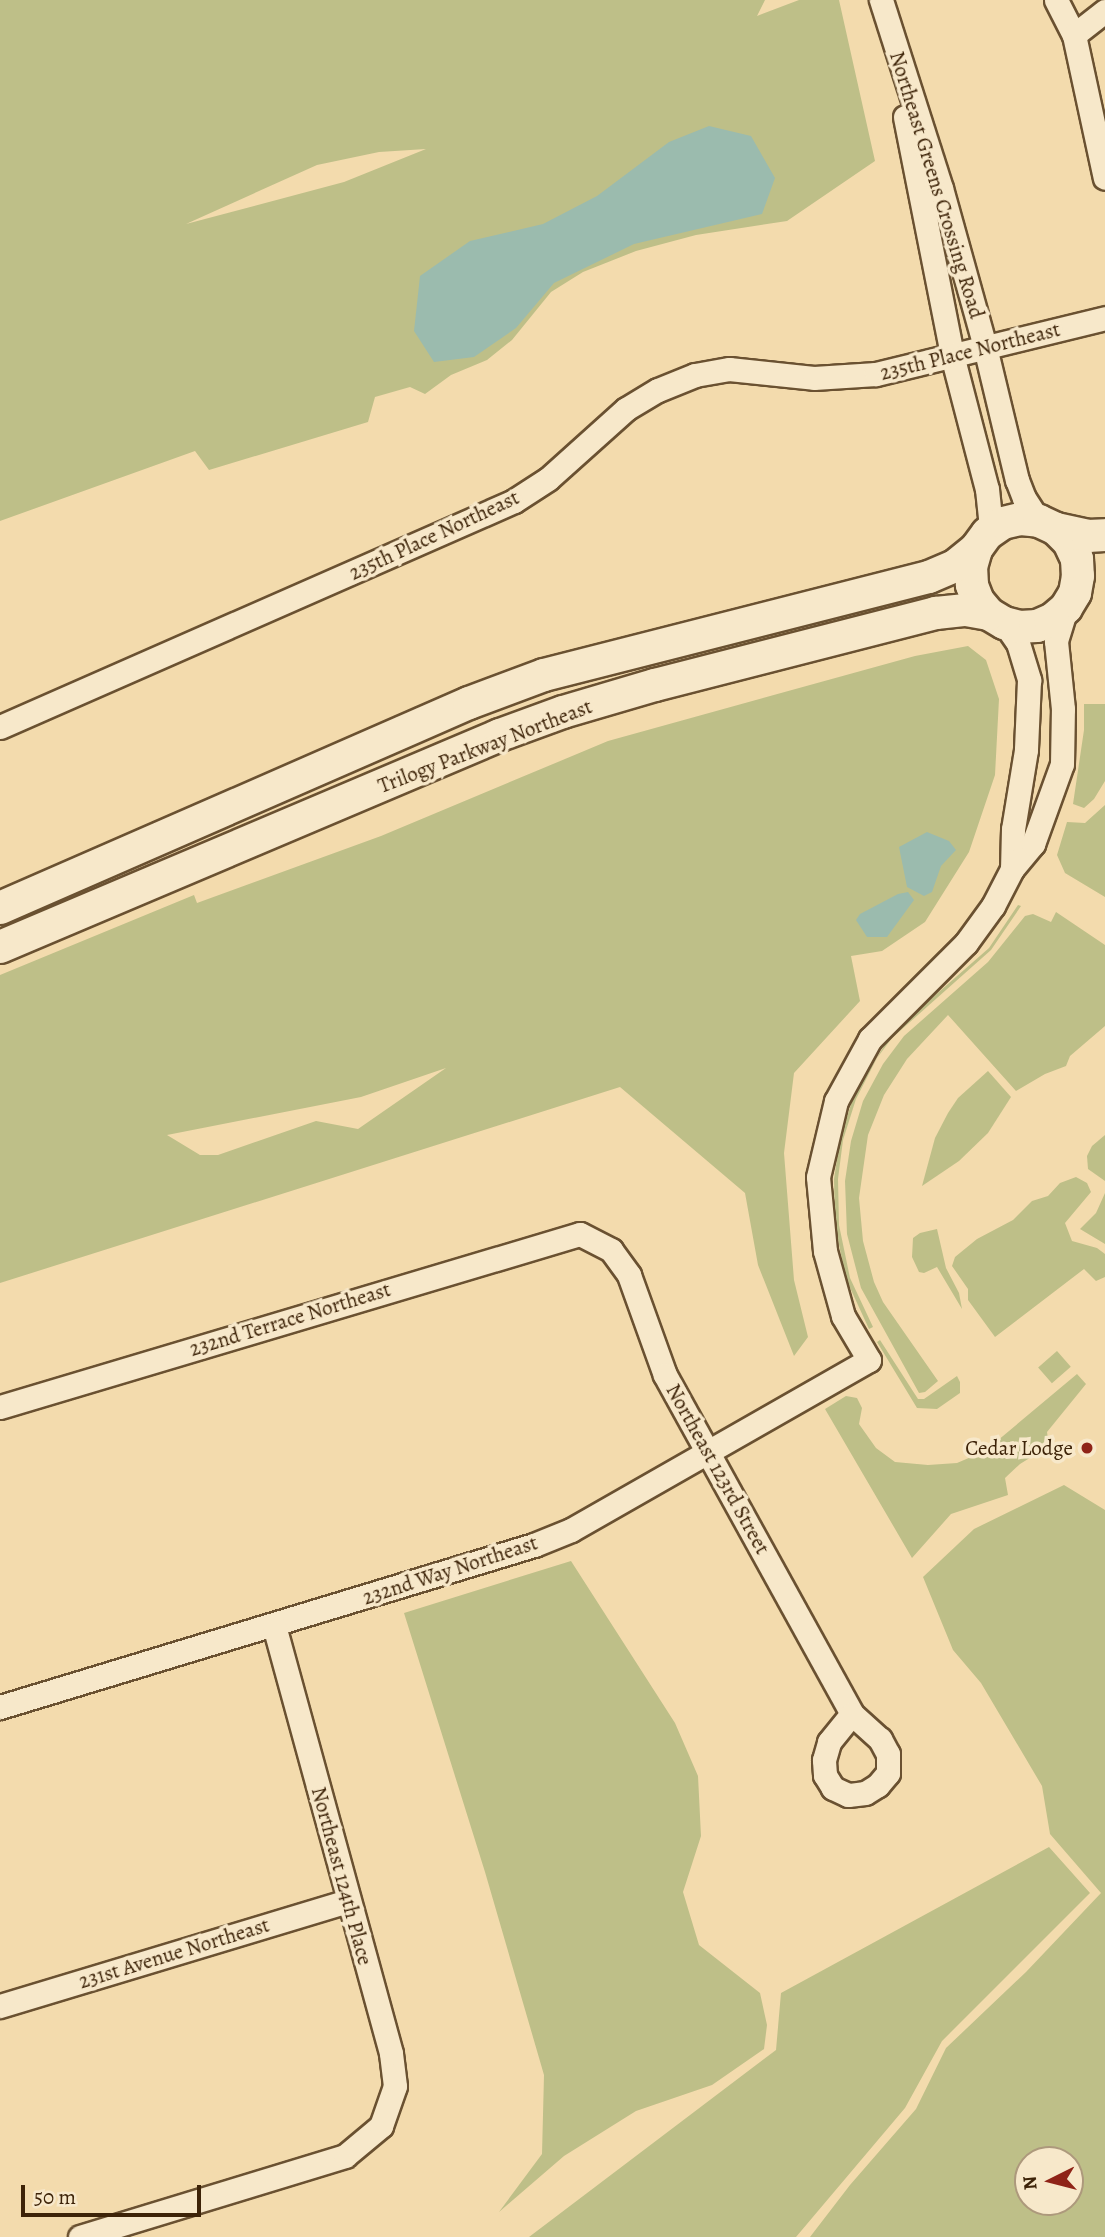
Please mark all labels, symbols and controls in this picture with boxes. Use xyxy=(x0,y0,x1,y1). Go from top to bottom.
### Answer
street label: Northeast Greens Crossing Road xyxy=(884,48,990,322)
street label: 235th Place Northeast xyxy=(877,316,1063,386)
street label: 235th Place Northeast xyxy=(345,485,523,585)
street label: Trilogy Parkway Northeast xyxy=(374,694,596,798)
street label: 232nd Terrace Northeast xyxy=(186,1276,394,1362)
street label: Northeast 123rd Street xyxy=(661,1379,775,1559)
place label: Cedar Lodge xyxy=(965,1435,1073,1461)
marker: Cedar Lodge xyxy=(1079,1440,1095,1456)
street label: 232nd Way Northeast xyxy=(359,1530,541,1610)
street label: Northeast 124th Place xyxy=(306,1784,378,1968)
street label: 231st Avenue Northeast xyxy=(76,1912,272,1994)
north arrow xyxy=(1014,2146,1084,2216)
scale bar xyxy=(24,2170,205,2214)
text: N xyxy=(1016,2175,1044,2191)
text: 50 m xyxy=(34,2183,76,2211)

